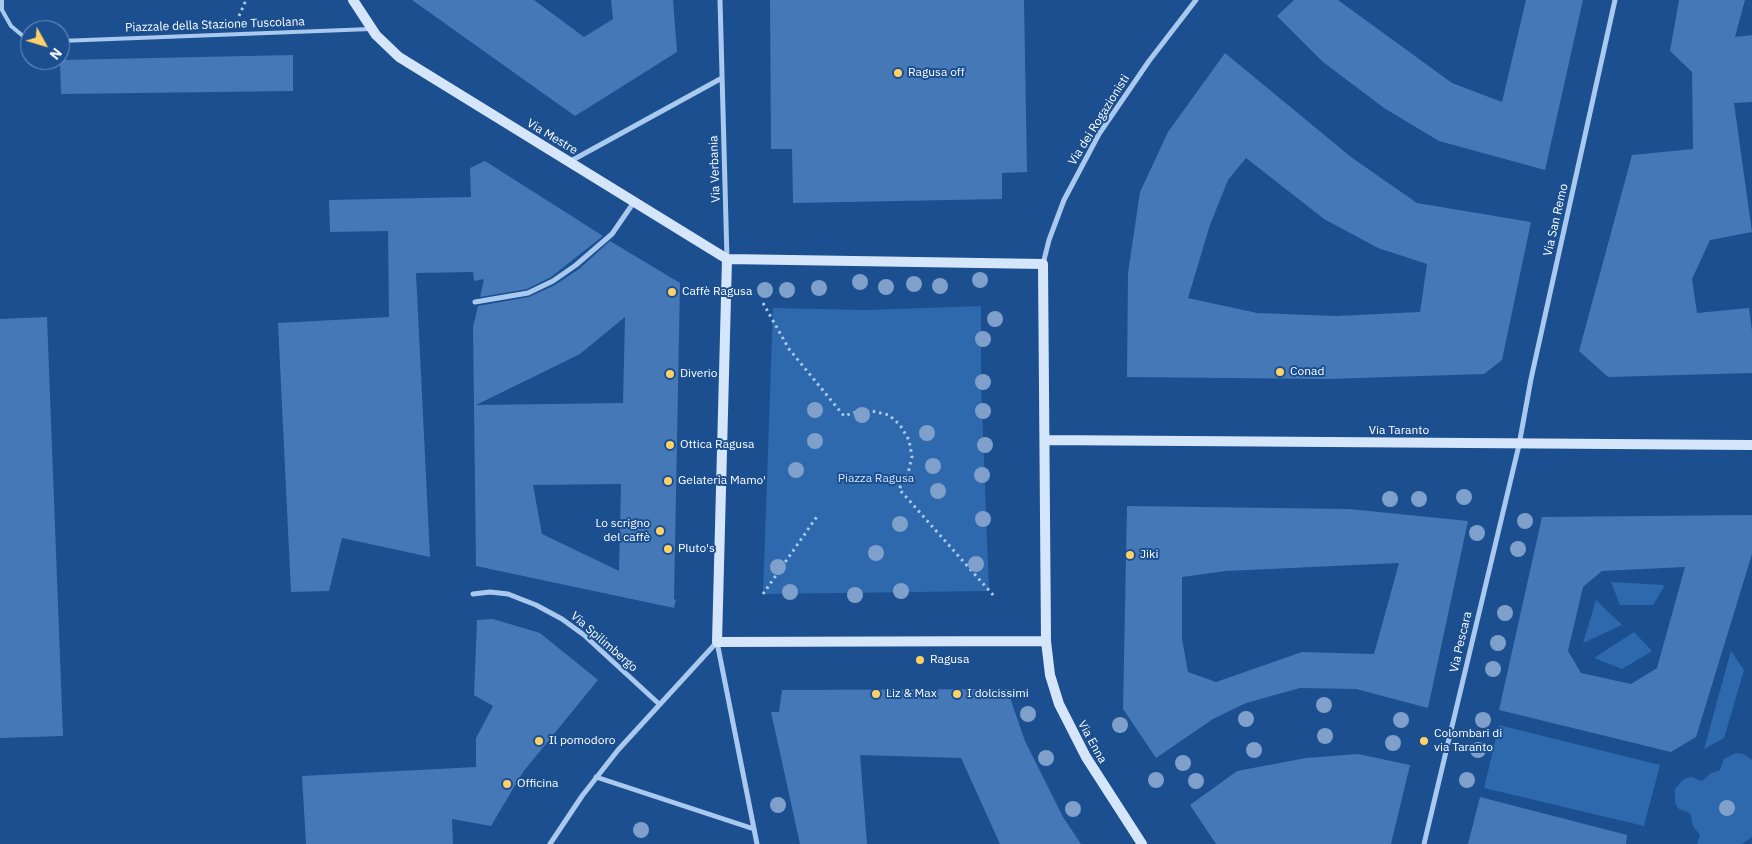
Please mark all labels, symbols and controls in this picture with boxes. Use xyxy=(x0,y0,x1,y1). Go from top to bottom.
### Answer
street label: Piazzale della Stazione Tuscolana xyxy=(125,15,305,35)
north arrow xyxy=(20,20,70,70)
text: N xyxy=(46,44,66,63)
place label: Ragusa off xyxy=(908,66,965,80)
marker: Ragusa off xyxy=(892,67,904,79)
street label: Via dei Rogazionisti xyxy=(1065,72,1133,168)
street label: Via Mestre xyxy=(524,116,580,158)
street label: Via Verbania xyxy=(707,135,723,203)
street label: Via San Remo xyxy=(1541,182,1571,258)
place label: Caffè Ragusa xyxy=(682,285,752,299)
marker: Caffè Ragusa xyxy=(666,286,678,298)
place label: Conad xyxy=(1290,365,1324,379)
marker: Conad xyxy=(1274,366,1286,378)
place label: Diverio xyxy=(680,367,718,381)
marker: Diverio xyxy=(664,368,676,380)
street label: Via Taranto xyxy=(1369,424,1429,438)
place label: Ottica Ragusa xyxy=(680,438,754,452)
marker: Ottica Ragusa xyxy=(664,439,676,451)
park label: Piazza Ragusa xyxy=(838,472,914,486)
place label: Gelateria Mamo' xyxy=(678,474,766,488)
marker: Gelateria Mamo' xyxy=(662,475,674,487)
place label: Lo scrigno del caffè xyxy=(595,517,650,545)
marker: Lo scrigno del caffè xyxy=(654,525,666,537)
place label: Pluto's xyxy=(678,542,715,556)
marker: Pluto's xyxy=(662,543,674,555)
place label: Jiki xyxy=(1140,548,1158,562)
marker: Jiki xyxy=(1124,549,1136,561)
street label: Via Spilimbergo xyxy=(568,609,640,675)
street label: Via Pescara xyxy=(1447,610,1475,674)
place label: Ragusa xyxy=(930,653,969,667)
marker: Ragusa xyxy=(914,654,926,666)
place label: Liz & Max xyxy=(886,687,937,701)
place label: I dolcissimi xyxy=(967,687,1029,701)
marker: Liz & Max xyxy=(870,688,882,700)
marker: I dolcissimi xyxy=(951,688,963,700)
street label: Via Enna xyxy=(1074,718,1110,766)
place label: Colombari di via Taranto xyxy=(1434,727,1502,755)
place label: Il pomodoro xyxy=(549,734,616,748)
marker: Il pomodoro xyxy=(533,735,545,747)
marker: Colombari di via Taranto xyxy=(1418,735,1430,747)
place label: Officina xyxy=(517,777,558,791)
marker: Officina xyxy=(501,778,513,790)

